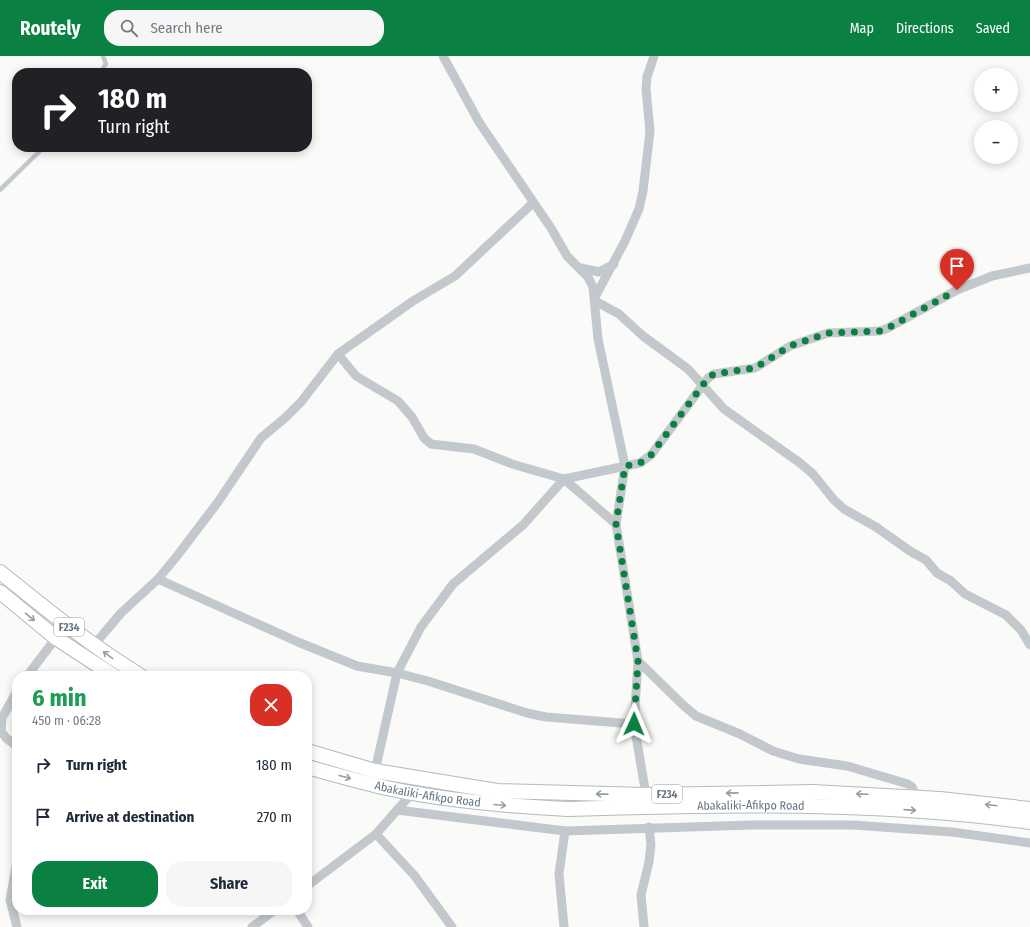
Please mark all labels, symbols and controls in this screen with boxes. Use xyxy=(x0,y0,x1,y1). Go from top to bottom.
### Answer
search box xyxy=(104,10,384,46)
text: Routely xyxy=(20,17,80,40)
icon: search xyxy=(118,17,140,39)
text: Search here xyxy=(150,19,223,37)
text: Map xyxy=(850,20,874,37)
text: Directions xyxy=(896,20,954,37)
text: Saved xyxy=(976,20,1010,37)
map controls xyxy=(974,68,1018,164)
button: + xyxy=(974,68,1018,112)
text: 180 m xyxy=(98,82,167,115)
icon: right xyxy=(32,84,84,136)
text: Turn right xyxy=(98,116,170,138)
button: − xyxy=(974,120,1018,164)
pin xyxy=(940,249,974,290)
icon: arrive xyxy=(946,255,968,277)
one-way arrow xyxy=(25,612,35,621)
road number: F234 xyxy=(54,618,84,636)
one-way arrow xyxy=(103,651,114,659)
text: 6 min xyxy=(32,684,87,712)
button: close xyxy=(250,684,292,726)
position arrow xyxy=(613,703,655,745)
text: 450 m · 06:28 xyxy=(32,713,101,728)
icon: right xyxy=(32,754,54,776)
text: Turn right xyxy=(66,756,127,774)
text: 180 m xyxy=(256,756,292,774)
one-way arrow xyxy=(338,774,351,781)
street label: Abakaliki-Afikpo Road xyxy=(373,778,482,810)
road number: F234 xyxy=(652,785,682,803)
one-way arrow xyxy=(596,790,609,797)
one-way arrow xyxy=(726,790,739,797)
one-way arrow xyxy=(856,791,869,798)
street label: Abakaliki-Afikpo Road xyxy=(697,798,805,813)
one-way arrow xyxy=(493,801,506,808)
one-way arrow xyxy=(985,801,998,809)
icon: arrive xyxy=(32,806,54,828)
one-way arrow xyxy=(903,807,916,814)
text: Arrive at destination xyxy=(66,808,194,826)
text: 270 m xyxy=(257,808,292,826)
button: Exit xyxy=(32,861,158,907)
button: Share xyxy=(166,861,292,907)

